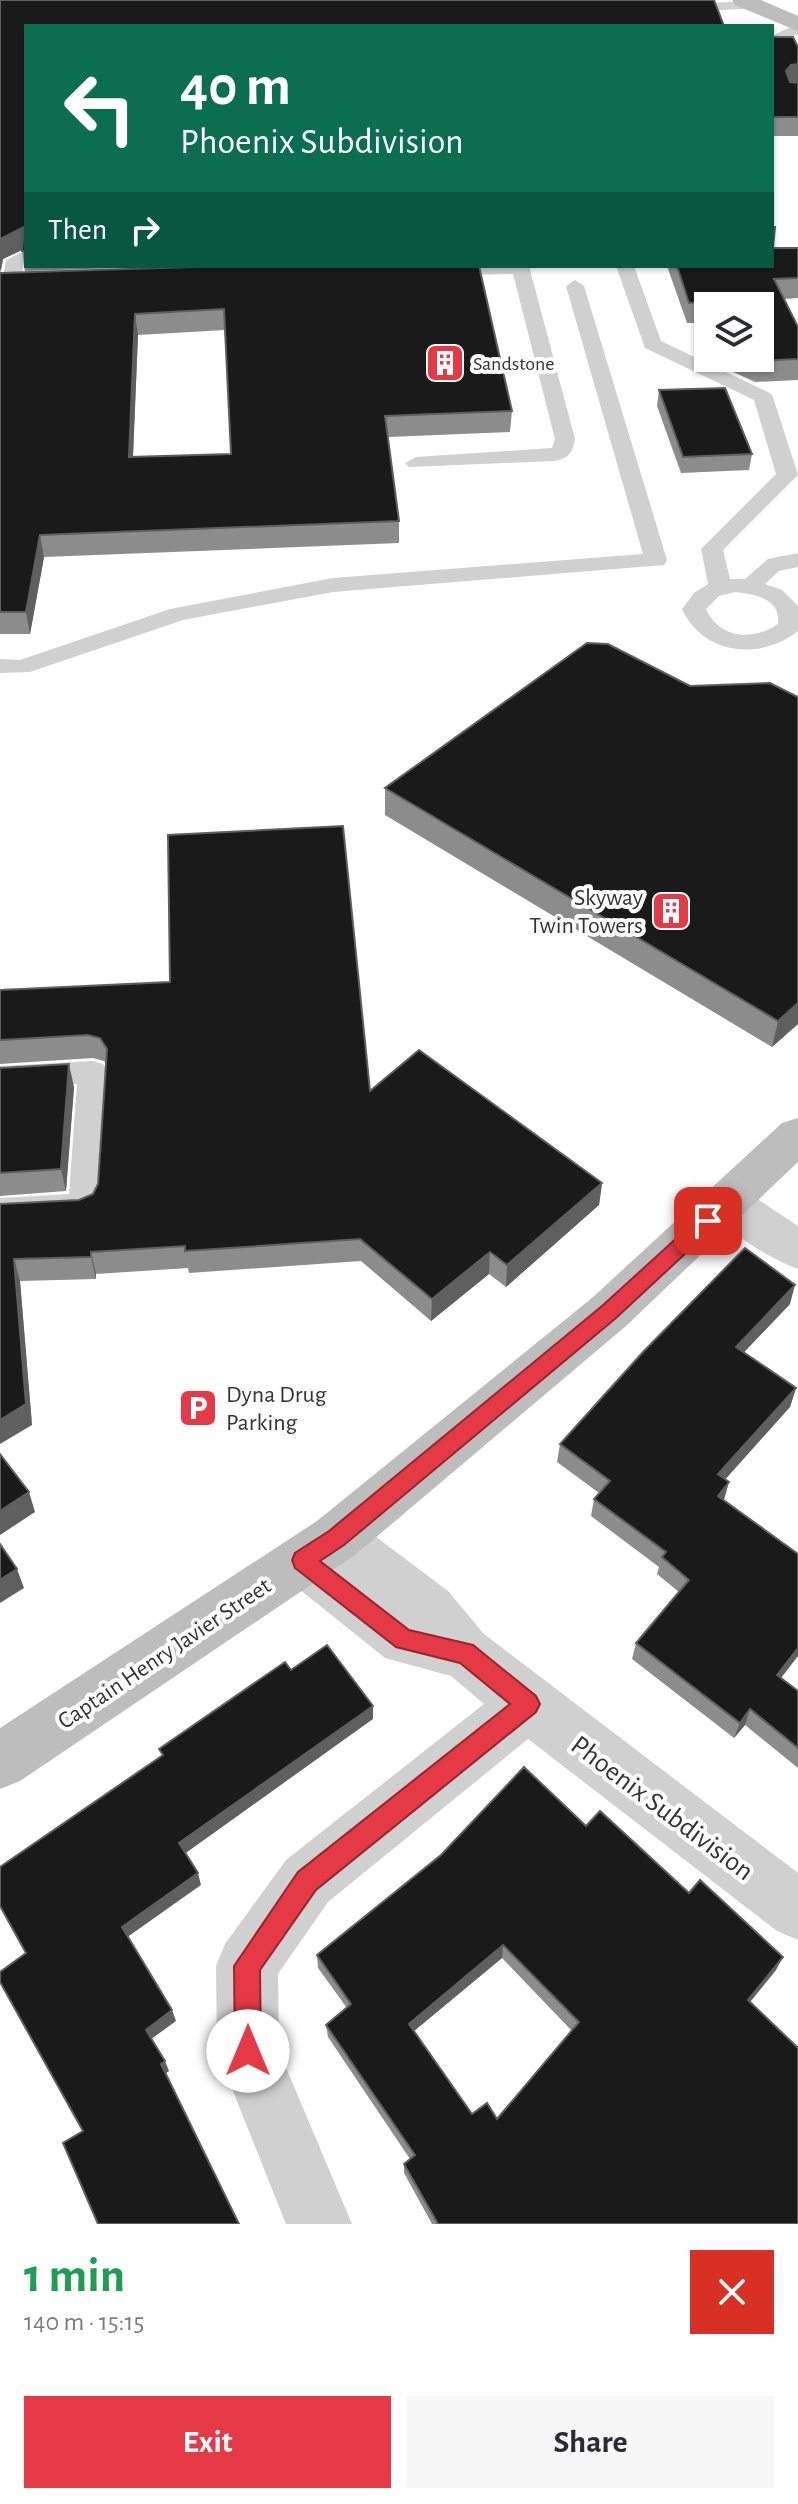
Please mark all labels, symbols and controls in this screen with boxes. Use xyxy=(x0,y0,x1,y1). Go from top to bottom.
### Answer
icon: left xyxy=(48,56,152,160)
text: 40 m xyxy=(180,59,291,115)
text: Phoenix Subdivision xyxy=(180,124,464,160)
icon: right xyxy=(123,208,167,252)
text: Then xyxy=(48,215,107,245)
map controls xyxy=(694,292,774,372)
button: layers xyxy=(694,292,774,372)
building icon: Sandstone xyxy=(424,342,466,384)
place label: Sandstone xyxy=(473,354,554,374)
place label: Skyway Twin Towers xyxy=(529,886,643,938)
building icon: Skyway Twin Towers xyxy=(650,890,692,932)
pin xyxy=(674,1187,742,1255)
icon: arrive xyxy=(686,1199,730,1243)
place label: Dyna Drug Parking xyxy=(226,1383,327,1435)
parking icon: Dyna Drug Parking xyxy=(177,1387,219,1429)
street label: Captain Henry Javier Street xyxy=(54,1574,276,1734)
street label: Phoenix Subdivision xyxy=(565,1731,758,1886)
position arrow xyxy=(206,2009,290,2093)
button: close xyxy=(690,2250,774,2334)
text: 1 min xyxy=(24,2253,125,2301)
text: 140 m · 15:15 xyxy=(24,2309,144,2335)
button: Exit xyxy=(24,2396,391,2488)
button: Share xyxy=(407,2396,774,2488)

